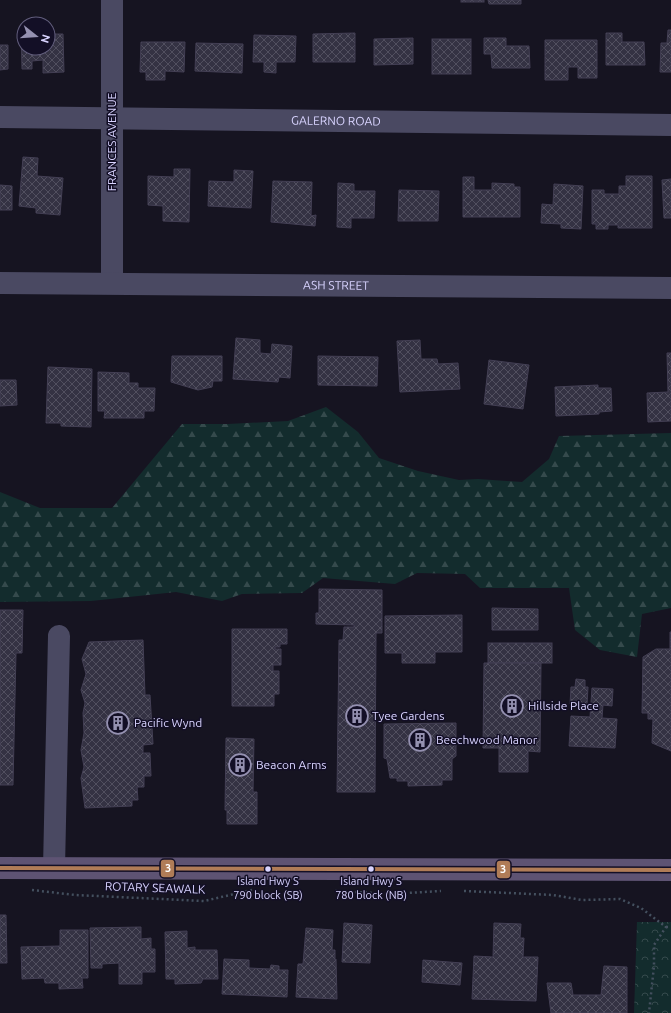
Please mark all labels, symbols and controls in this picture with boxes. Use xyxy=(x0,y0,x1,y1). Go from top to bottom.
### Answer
north arrow xyxy=(16,16,56,56)
text: N xyxy=(39,33,53,45)
street label: FRANCES AVENUE xyxy=(105,92,118,191)
street label: GALERNO ROAD xyxy=(291,113,381,128)
street label: ASH STREET xyxy=(303,278,369,292)
building icon: Hillside Place xyxy=(499,693,525,719)
place label: Hillside Place xyxy=(528,699,599,712)
building icon: Tyee Gardens xyxy=(344,703,370,729)
place label: Tyee Gardens xyxy=(372,709,445,722)
building icon: Pacific Wynd xyxy=(105,710,131,736)
place label: Pacific Wynd xyxy=(134,716,202,729)
building icon: Beechwood Manor xyxy=(407,727,433,753)
place label: Beechwood Manor xyxy=(436,733,538,746)
building icon: Beacon Arms xyxy=(227,752,253,778)
place label: Beacon Arms xyxy=(256,758,327,771)
line badge: 3 xyxy=(160,859,175,878)
line badge: 3 xyxy=(496,860,511,879)
text: 3 xyxy=(165,862,171,874)
text: 3 xyxy=(500,863,506,875)
marker: Island Hwy S 790 block (SB) xyxy=(263,864,273,874)
marker: Island Hwy S 780 block (NB) xyxy=(366,864,376,874)
place label: Island Hwy S 790 block (SB) xyxy=(233,875,303,902)
place label: Island Hwy S 780 block (NB) xyxy=(335,875,407,902)
street label: ROTARY SEAWALK xyxy=(105,879,206,896)

